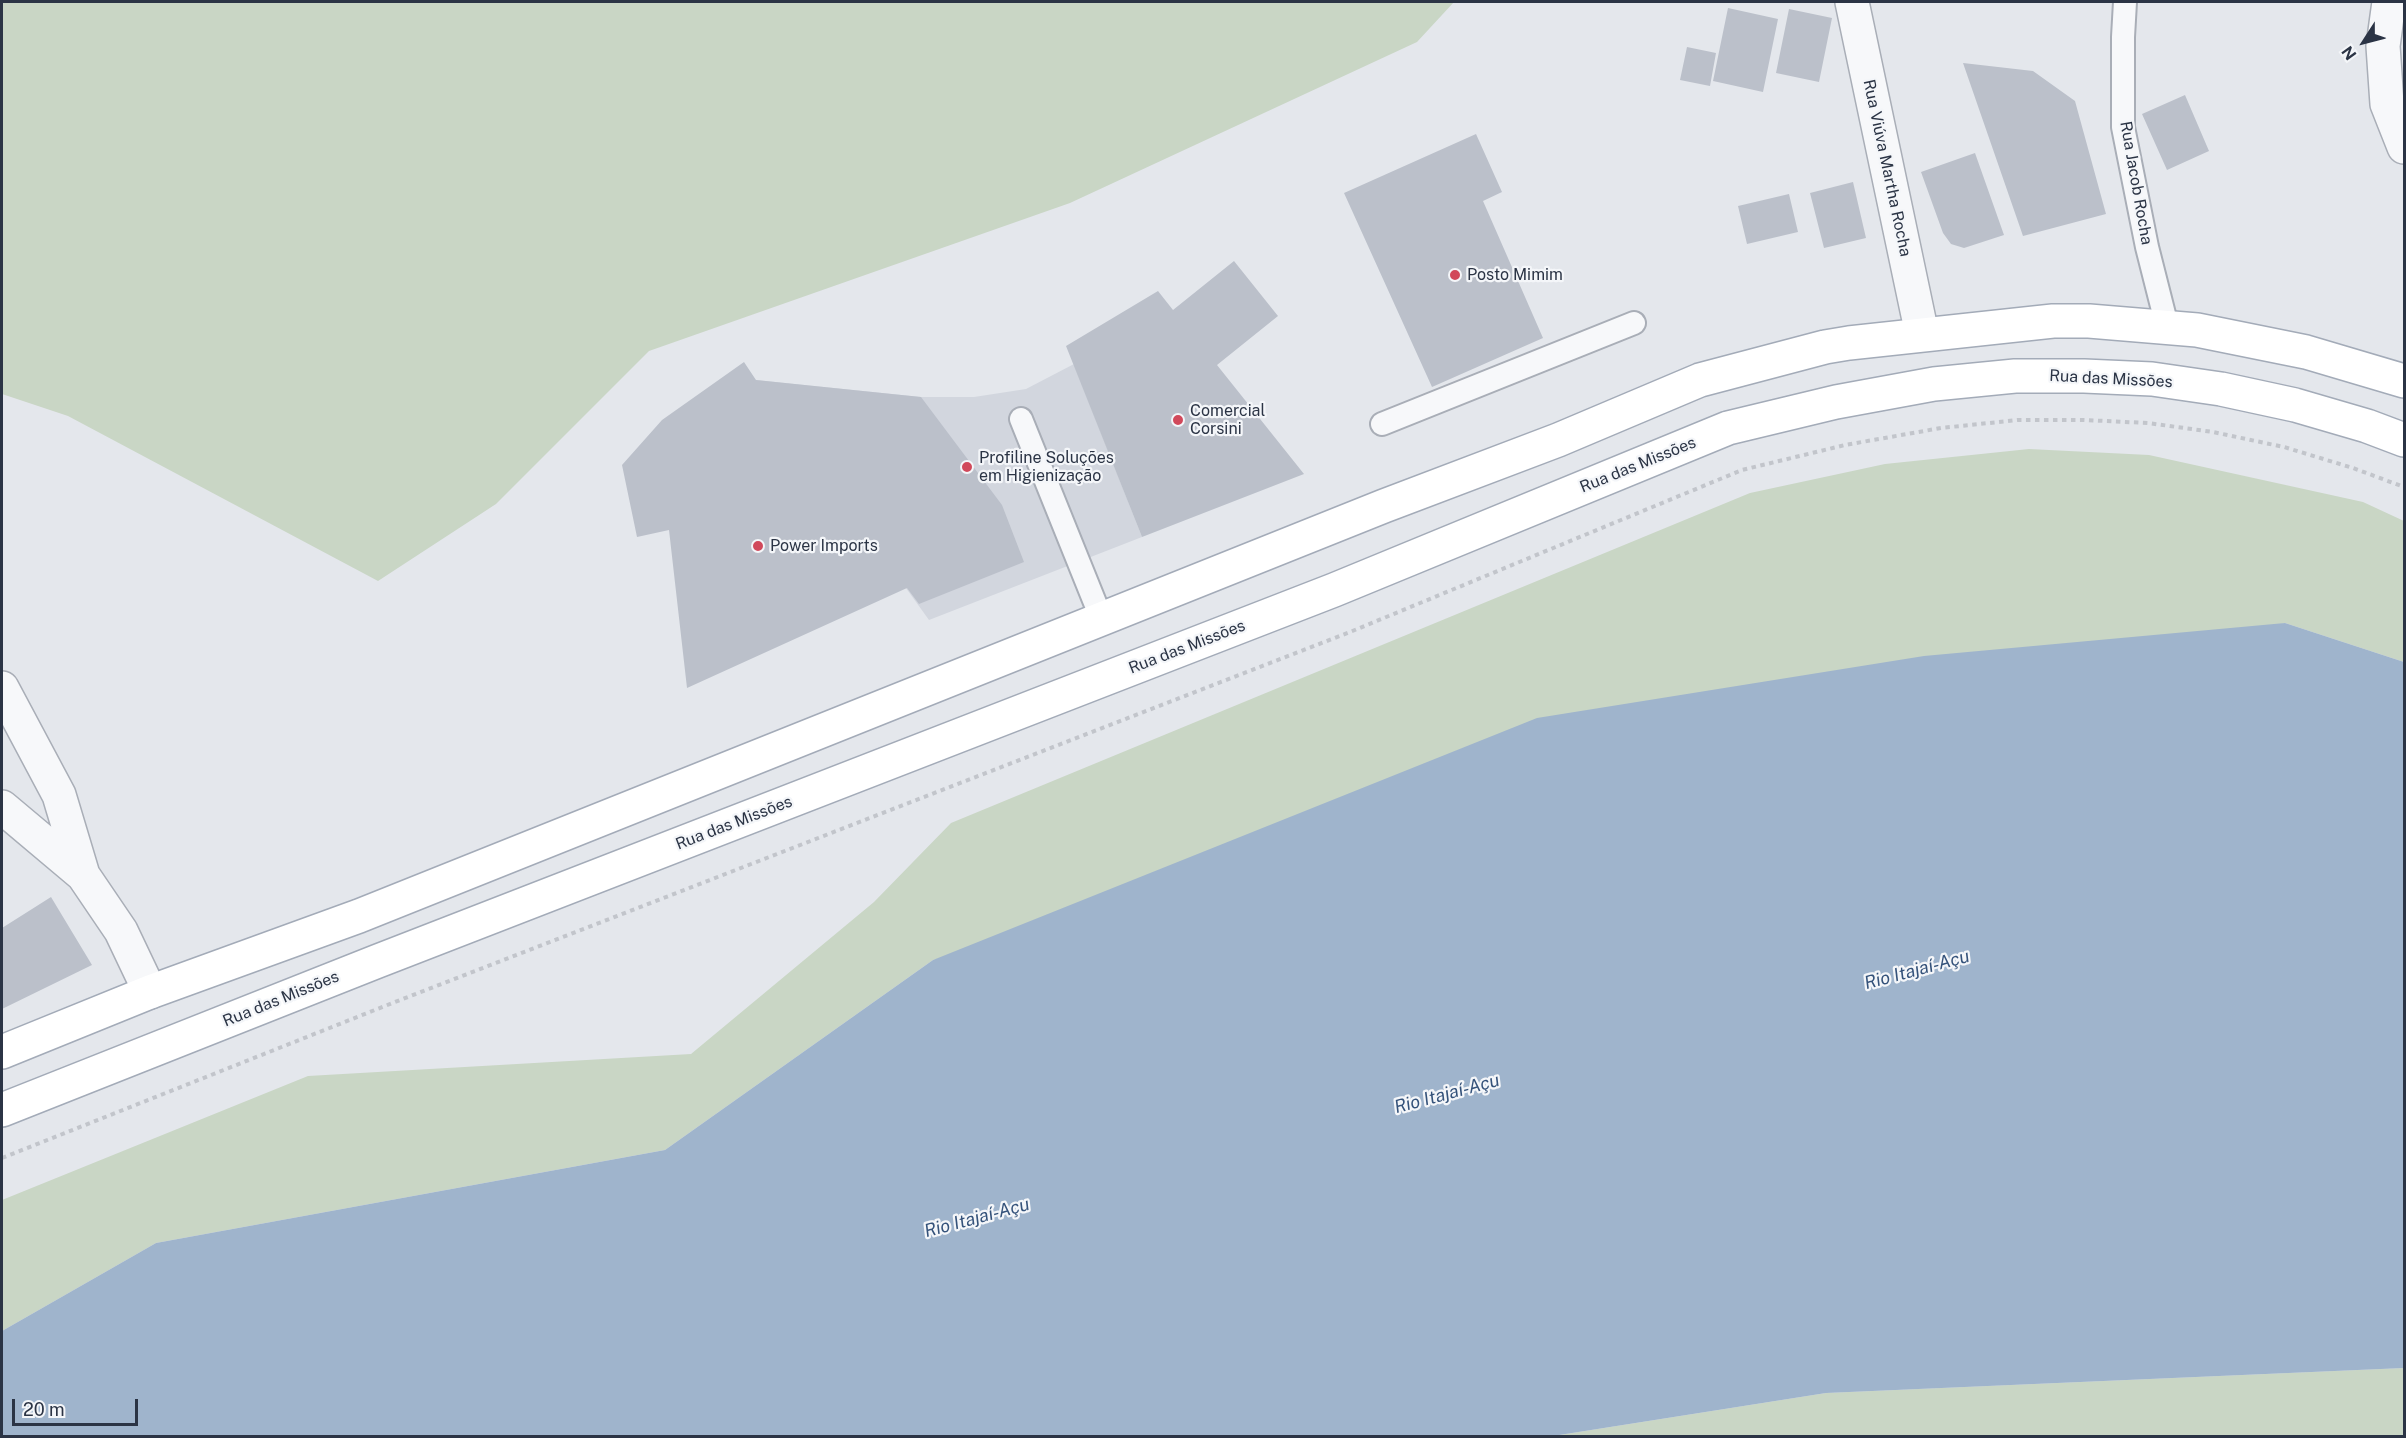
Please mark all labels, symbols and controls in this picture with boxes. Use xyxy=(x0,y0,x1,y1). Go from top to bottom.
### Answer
north arrow xyxy=(2334,12,2394,72)
text: N xyxy=(2338,42,2360,64)
street label: Rua Viúva Martha Rocha xyxy=(1859,78,1915,258)
street label: Rua Jacob Rocha xyxy=(2116,120,2156,246)
place label: Posto Mimim xyxy=(1467,265,1563,285)
marker: Posto Mimim xyxy=(1448,268,1462,282)
street label: Rua das Missões xyxy=(2049,366,2173,392)
place label: Comercial Corsini xyxy=(1190,401,1265,439)
marker: Comercial Corsini xyxy=(1171,413,1185,427)
street label: Rua das Missões xyxy=(1577,433,1699,497)
place label: Profiline Soluções em Higienização xyxy=(979,448,1114,486)
marker: Profiline Soluções em Higienização xyxy=(960,460,974,474)
place label: Power Imports xyxy=(770,536,878,556)
marker: Power Imports xyxy=(751,539,765,553)
street label: Rua das Missões xyxy=(1126,616,1248,678)
street label: Rua das Missões xyxy=(673,792,795,854)
water label: Rio Itajaí-Açu xyxy=(1862,946,1972,994)
street label: Rua das Missões xyxy=(220,967,342,1031)
water label: Rio Itajaí-Açu xyxy=(1392,1070,1502,1118)
water label: Rio Itajaí-Açu xyxy=(922,1194,1032,1242)
scale bar xyxy=(15,1387,141,1425)
text: 20 m xyxy=(23,1399,65,1420)

